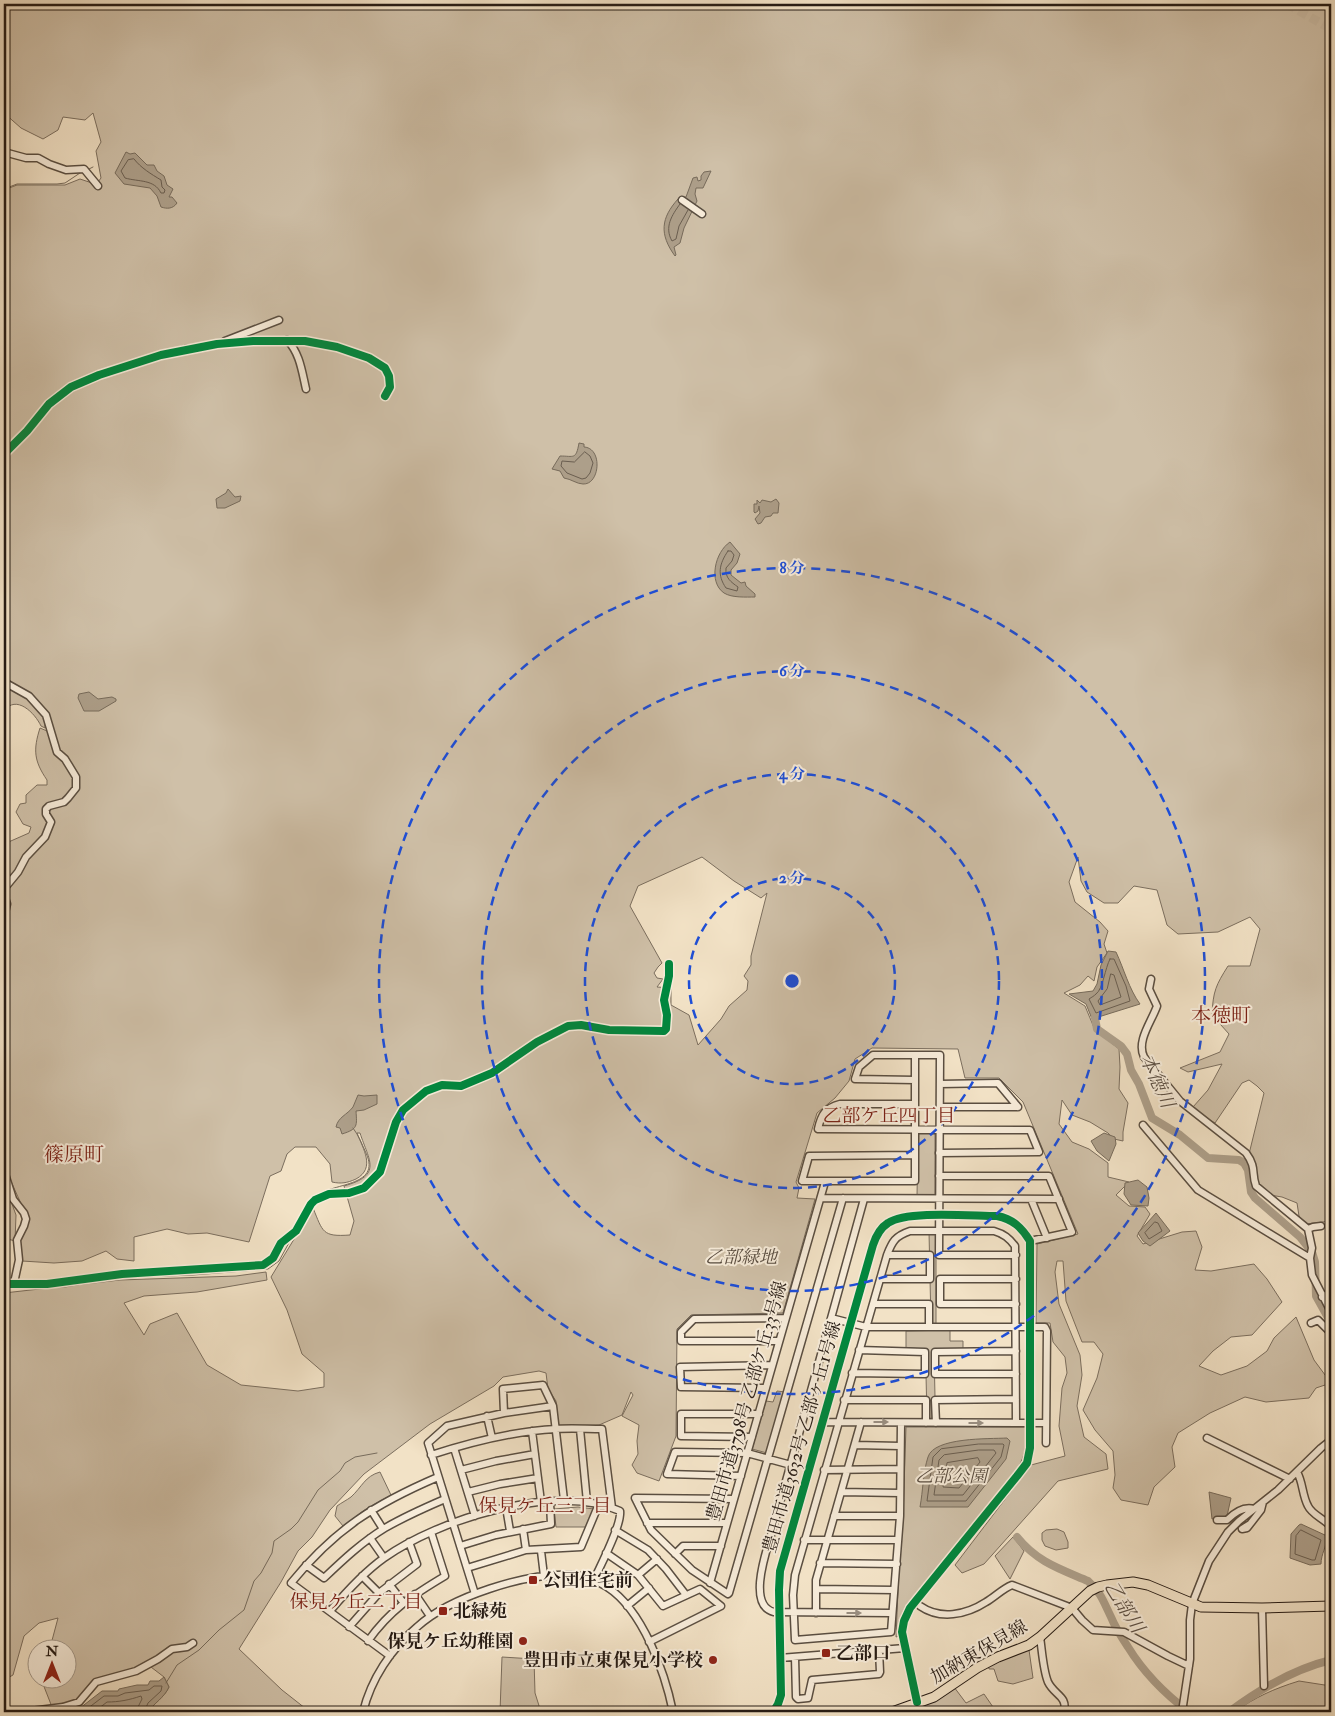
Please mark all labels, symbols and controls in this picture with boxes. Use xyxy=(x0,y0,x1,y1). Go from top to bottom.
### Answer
text: 8 分 xyxy=(779,559,805,578)
text: 6 分 xyxy=(779,662,805,681)
text: 4 分 xyxy=(778,765,805,784)
text: 2 分 xyxy=(779,869,805,888)
centre of rings xyxy=(783,972,801,990)
district label: 本徳町 xyxy=(1191,1003,1251,1028)
water label: 本徳川 xyxy=(1134,1050,1180,1114)
district label: 乙部ケ丘四丁目 xyxy=(822,1104,956,1128)
district label: 篠原町 xyxy=(44,1142,104,1167)
park label: 乙部緑地 xyxy=(705,1246,779,1269)
street label: 豊田市道3798号 乙部ケ丘33号線 xyxy=(702,1278,792,1524)
street label: 豊田市道3632号 乙部ヶ丘1号線 xyxy=(758,1318,846,1556)
one-way arrow xyxy=(873,1419,889,1427)
one-way arrow xyxy=(968,1419,984,1427)
park label: 乙部公園 xyxy=(915,1465,990,1488)
district label: 保見ケ丘三丁目 xyxy=(478,1494,612,1518)
place label: 公団住宅前 xyxy=(543,1569,633,1592)
marker: 公団住宅前 xyxy=(527,1574,539,1586)
water label: 乙部川 xyxy=(1099,1576,1150,1639)
district label: 保見ケ丘二丁目 xyxy=(289,1590,423,1614)
place label: 北緑苑 xyxy=(453,1600,507,1623)
marker: 北緑苑 xyxy=(437,1605,449,1617)
one-way arrow xyxy=(846,1609,862,1617)
street label: 加納東保見線 xyxy=(926,1615,1032,1689)
place label: 保見ケ丘幼稚園 xyxy=(387,1630,513,1653)
marker: 保見ケ丘幼稚園 xyxy=(517,1635,529,1647)
north arrow xyxy=(28,1638,78,1688)
place label: 乙部口 xyxy=(836,1642,890,1665)
text: N xyxy=(45,1643,59,1660)
marker: 乙部口 xyxy=(820,1647,832,1659)
place label: 豊田市立東保見小学校 xyxy=(523,1649,703,1672)
marker: 豊田市立東保見小学校 xyxy=(707,1654,719,1666)

